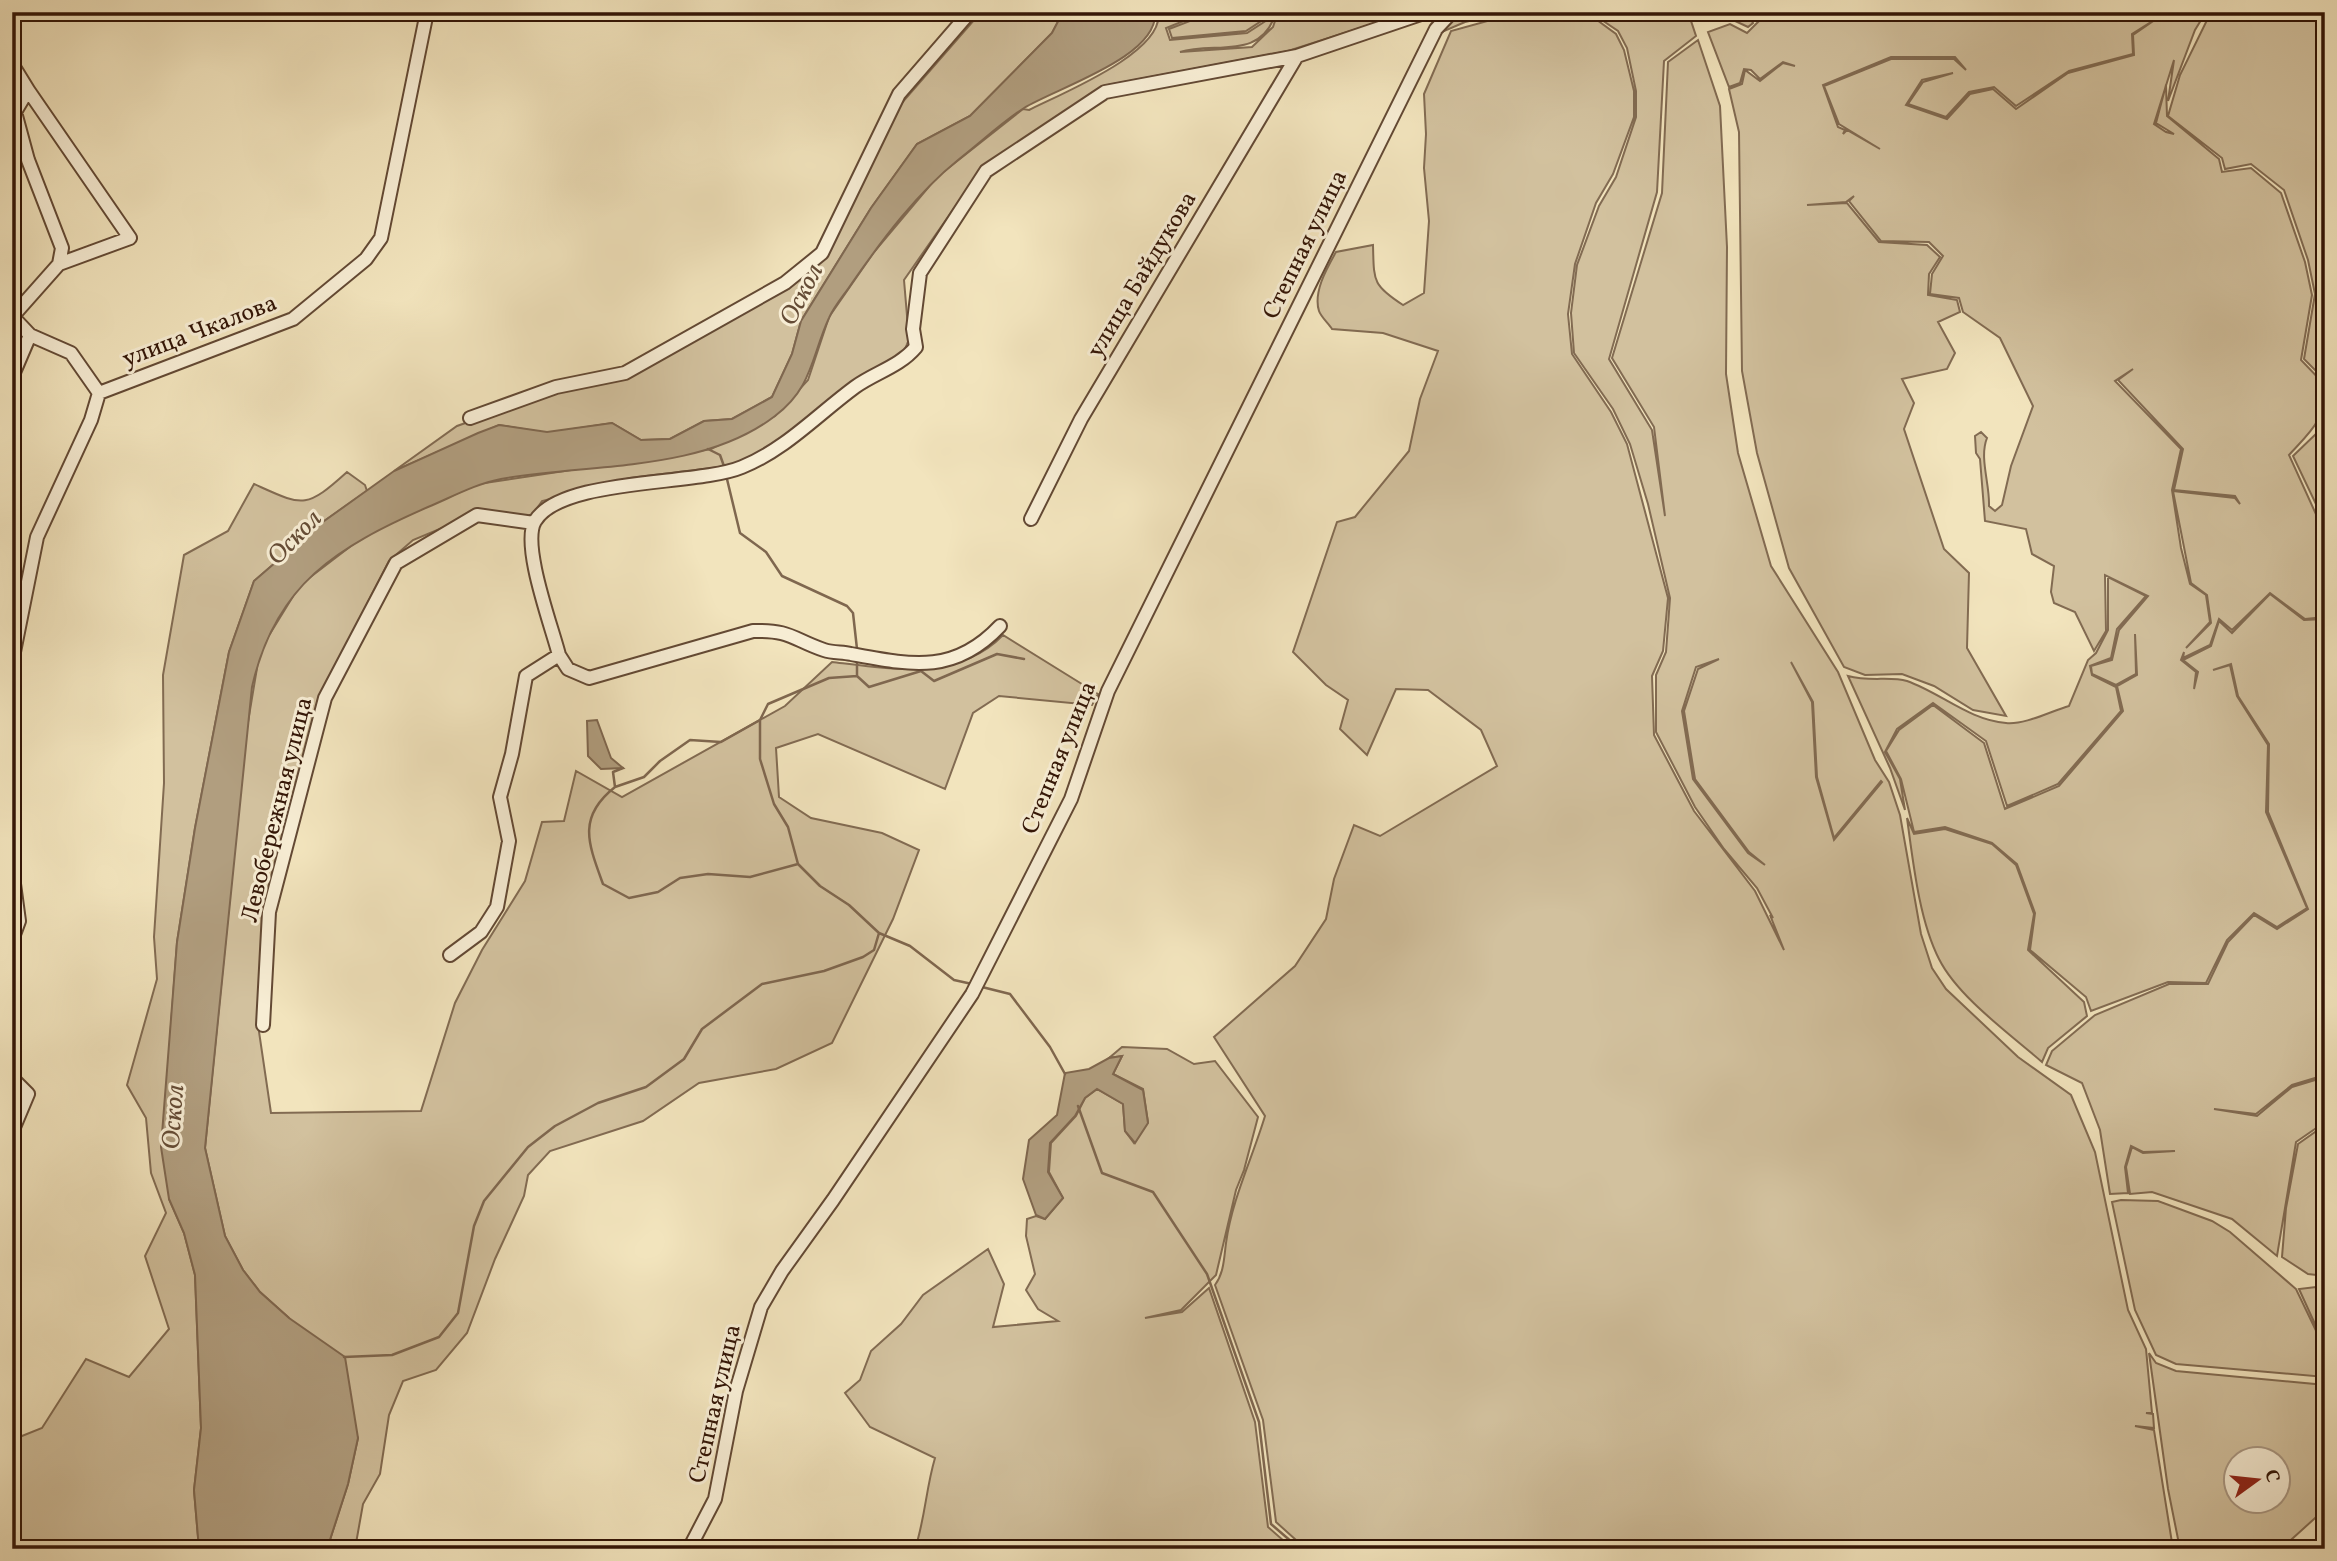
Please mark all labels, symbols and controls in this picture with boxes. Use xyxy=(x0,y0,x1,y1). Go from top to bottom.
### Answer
street label: Степная улица xyxy=(1255,165,1357,325)
street label: улица Байдукова xyxy=(1080,185,1206,365)
water label: Оскол xyxy=(771,258,833,332)
street label: улица Чкалова xyxy=(118,287,282,377)
water label: Оскол xyxy=(259,502,331,574)
street label: Степная улица xyxy=(1014,676,1106,840)
street label: Левобережная улица xyxy=(234,694,322,926)
water label: Оскол xyxy=(154,1083,194,1151)
street label: Степная улица xyxy=(681,1321,751,1487)
north arrow xyxy=(2222,1446,2292,1516)
text: С xyxy=(2257,1467,2286,1485)

